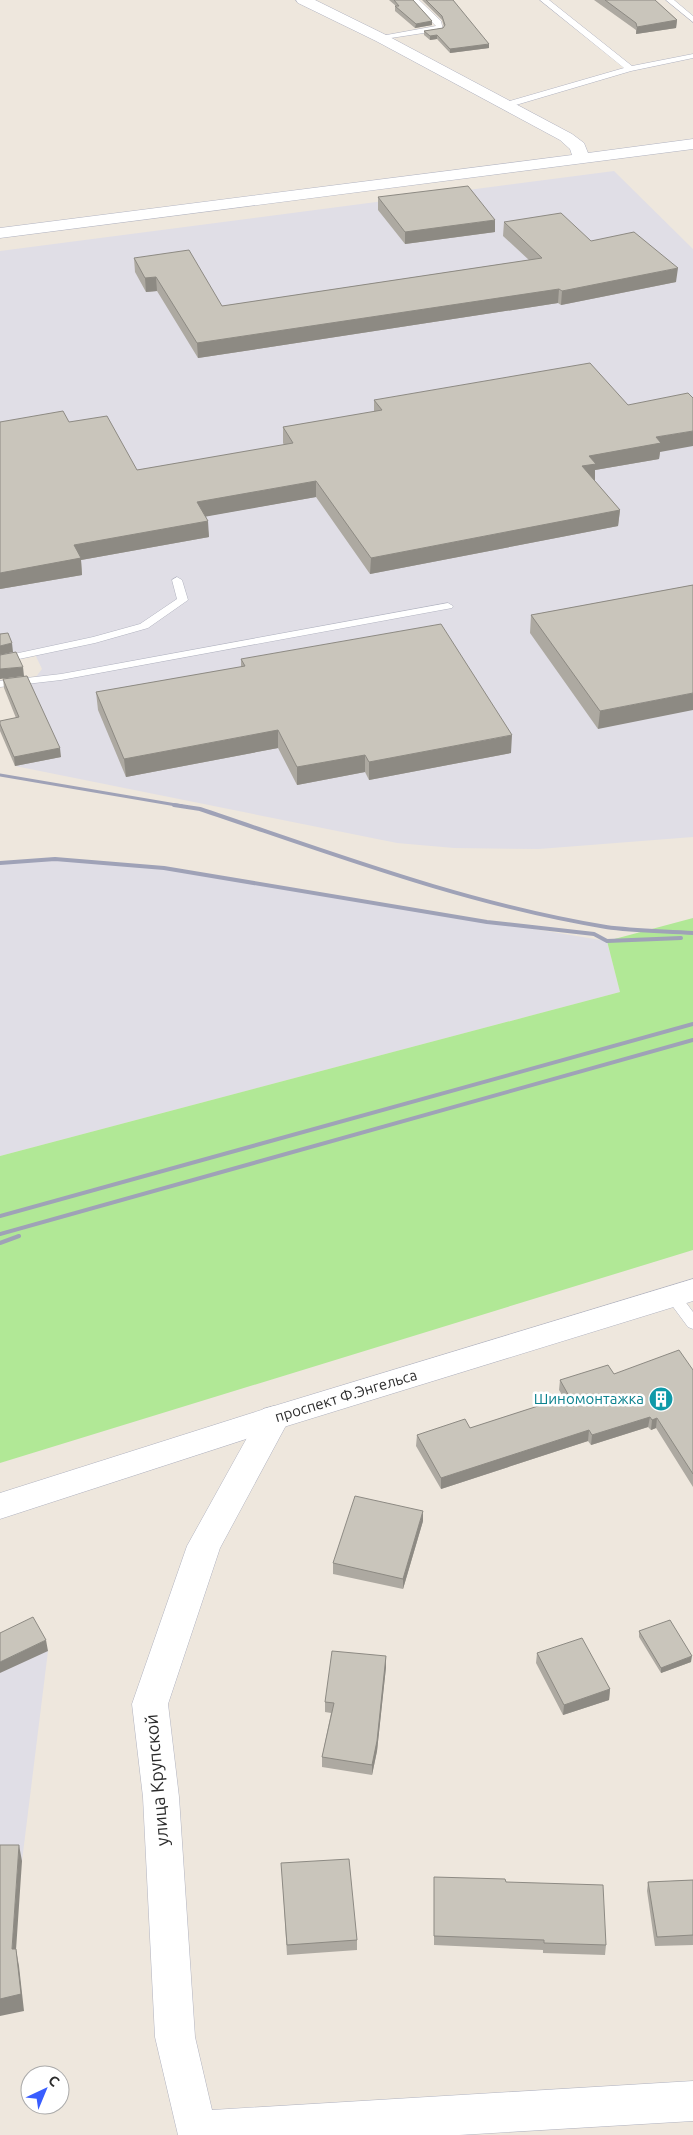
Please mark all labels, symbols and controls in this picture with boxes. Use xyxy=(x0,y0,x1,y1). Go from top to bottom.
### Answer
street label: проспект Ф.Энгельса xyxy=(273,1366,419,1425)
building icon: Шиномонтажка xyxy=(648,1386,674,1412)
place label: Шиномонтажка xyxy=(534,1390,644,1407)
street label: улица Крупской xyxy=(140,1713,172,1847)
north arrow xyxy=(20,2065,70,2115)
text: С xyxy=(45,2072,63,2090)

